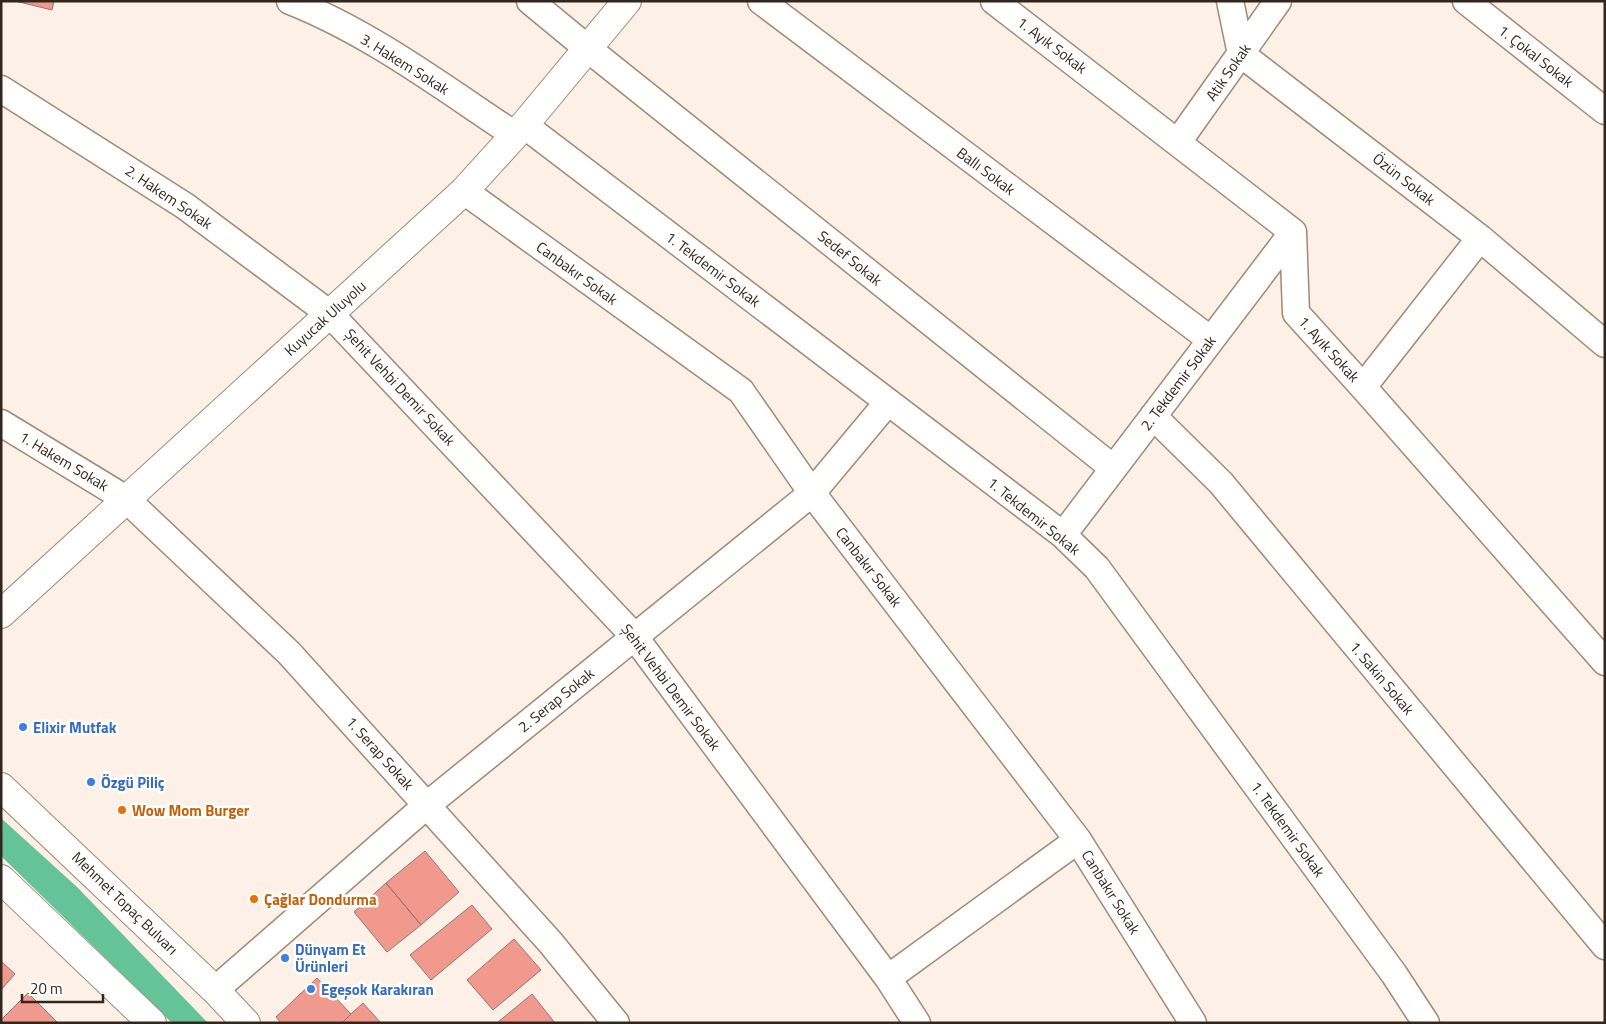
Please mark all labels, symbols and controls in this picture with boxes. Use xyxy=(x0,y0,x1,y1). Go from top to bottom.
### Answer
street label: 1. Ayık Sokak xyxy=(1012,11,1092,79)
street label: 1. Çokal Sokak xyxy=(1493,19,1579,93)
street label: 3. Hakem Sokak xyxy=(356,28,454,100)
street label: Atik Sokak xyxy=(1200,39,1256,105)
street label: Ballı Sokak xyxy=(952,141,1020,201)
street label: Özün Sokak xyxy=(1368,147,1440,211)
street label: 2. Hakem Sokak xyxy=(121,159,217,235)
street label: Sedef Sokak xyxy=(813,225,887,291)
street label: 1. Tekdemir Sokak xyxy=(661,226,765,312)
street label: Canbakır Sokak xyxy=(531,235,623,311)
street label: Kuyucak Uluyolu xyxy=(279,275,371,361)
street label: 1. Ayık Sokak xyxy=(1293,311,1365,387)
street label: Şehit Vehbi Demir Sokak xyxy=(339,323,461,451)
street label: 2. Tekdemir Sokak xyxy=(1135,331,1221,435)
street label: 1. Hakem Sokak xyxy=(15,425,113,497)
street label: 1. Tekdemir Sokak xyxy=(983,471,1085,561)
street label: Canbakır Sokak xyxy=(830,522,908,612)
street label: Şehit Vehbi Demir Sokak xyxy=(616,619,726,755)
street label: 1. Sakin Sokak xyxy=(1344,636,1420,720)
street label: 2. Serap Sokak xyxy=(513,662,599,738)
street label: 1. Serap Sokak xyxy=(341,711,419,795)
place label: Elixir Mutfak xyxy=(33,716,117,739)
marker: Elixir Mutfak xyxy=(17,721,29,733)
place label: Özgü Piliç xyxy=(101,771,165,794)
marker: Özgü Piliç xyxy=(85,776,97,788)
street label: 1. Tekdemir Sokak xyxy=(1245,776,1331,882)
place label: Wow Mom Burger xyxy=(132,799,250,822)
marker: Wow Mom Burger xyxy=(116,804,128,816)
street label: Canbakır Sokak xyxy=(1076,845,1146,939)
street label: Mehmet Topaç Bulvarı xyxy=(67,846,183,960)
place label: Çağlar Dondurma xyxy=(264,888,377,911)
marker: Çağlar Dondurma xyxy=(248,893,260,905)
place label: Dünyam Et Ürünleri xyxy=(295,938,366,978)
marker: Dünyam Et Ürünleri xyxy=(279,952,291,964)
scale bar xyxy=(22,972,104,1004)
text: 20 m xyxy=(30,977,63,1000)
place label: Egeşok Karakıran xyxy=(321,978,434,1001)
marker: Egeşok Karakıran xyxy=(305,983,317,995)

